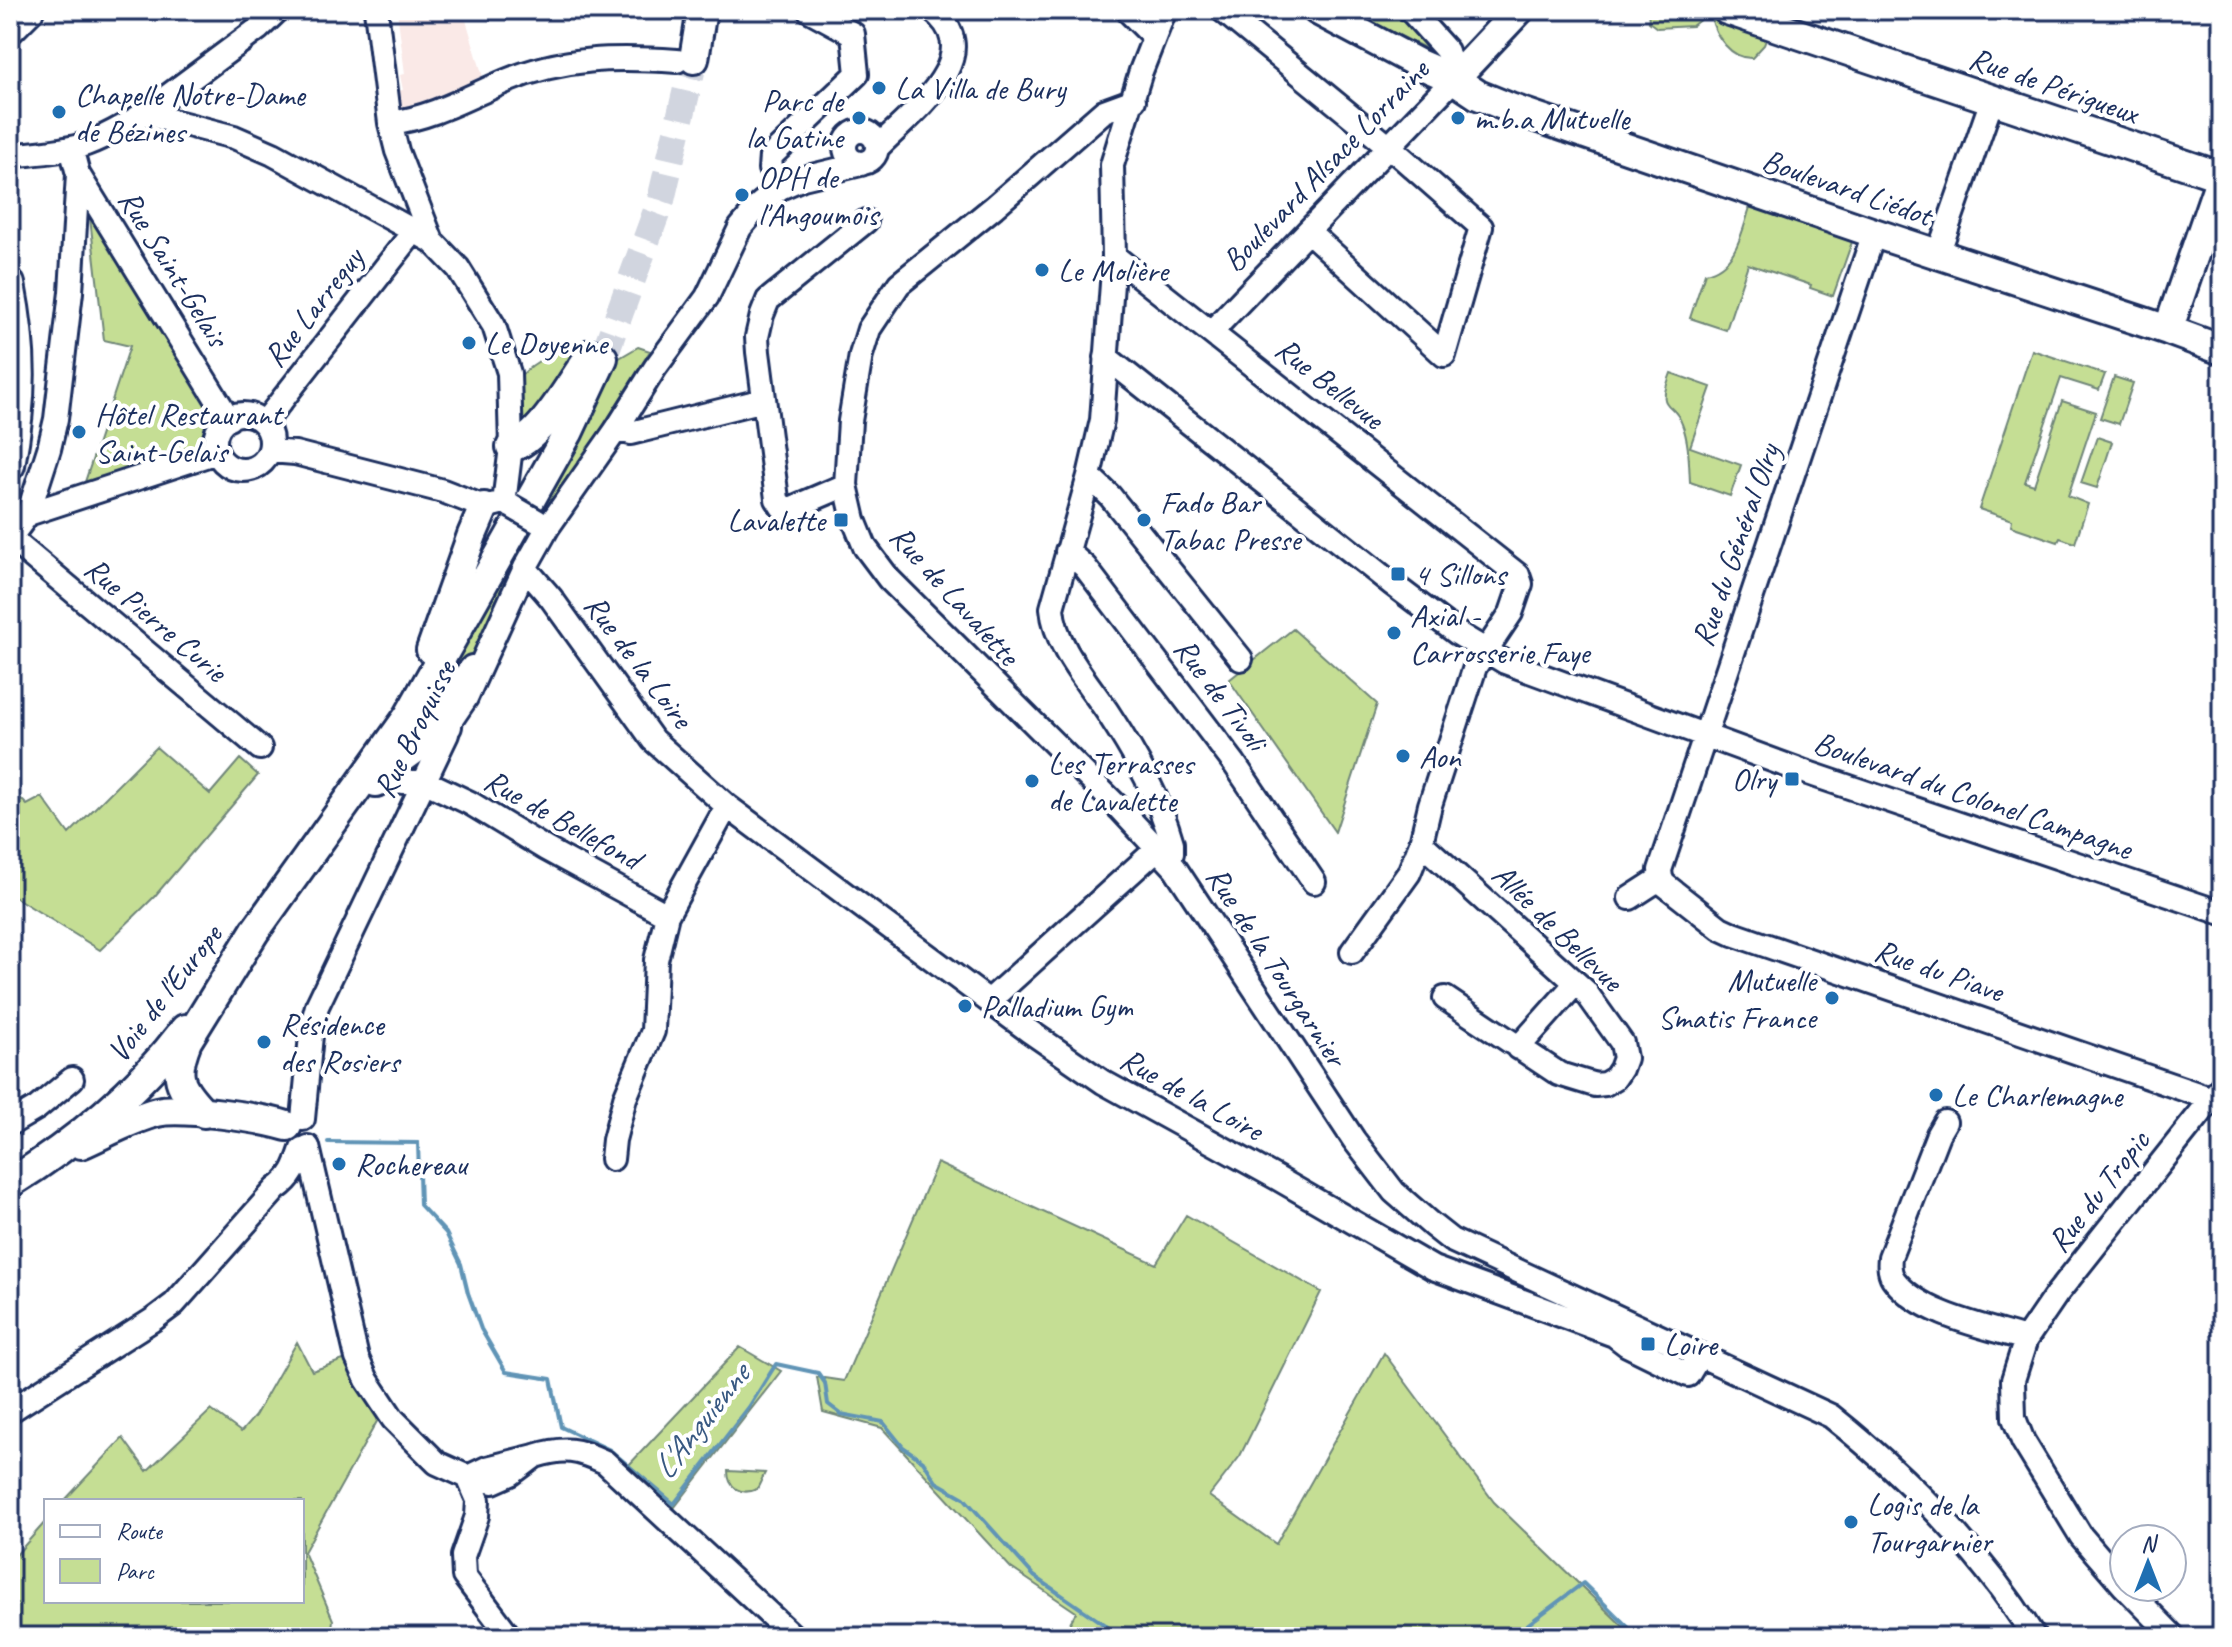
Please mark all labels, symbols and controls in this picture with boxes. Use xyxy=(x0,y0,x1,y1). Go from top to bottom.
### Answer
street label: Rue de Périgueux xyxy=(1964,37,2146,134)
street label: Boulevard Alsace Lorraine xyxy=(1213,48,1439,281)
place label: La Villa de Bury xyxy=(895,68,1067,109)
place label: Chapelle Notre-Dame de Bézines xyxy=(75,74,307,152)
marker: La Villa de Bury xyxy=(870,79,888,97)
place label: Parc de la Gatine xyxy=(746,80,846,158)
place label: m.b.a Mutuelle xyxy=(1474,98,1632,139)
marker: Chapelle Notre-Dame de Bézines xyxy=(50,103,68,121)
marker: Parc de la Gatine xyxy=(850,109,868,127)
marker: m.b.a Mutuelle xyxy=(1449,109,1467,127)
street label: Boulevard Liédot xyxy=(1757,139,1940,237)
place label: OPH de l'Angoumois xyxy=(758,157,881,235)
street label: Rue Saint-Gelais xyxy=(109,182,239,356)
marker: OPH de l'Angoumois xyxy=(733,186,751,204)
street label: Rue Larreguy xyxy=(254,237,375,375)
place label: Le Molière xyxy=(1058,250,1170,291)
marker: Le Molière xyxy=(1033,261,1051,279)
place label: Le Doyenne xyxy=(485,323,610,364)
street label: Rue Bellevue xyxy=(1267,328,1394,440)
marker: Le Doyenne xyxy=(460,334,478,352)
place label: Hôtel Restaurant Saint-Gelais xyxy=(95,394,285,472)
marker: Hôtel Restaurant Saint-Gelais xyxy=(70,423,88,441)
street label: Rue du Général Olry xyxy=(1682,437,1790,652)
place label: Fado Bar Tabac Presse xyxy=(1160,482,1303,560)
place label: Lavalette xyxy=(727,500,828,541)
marker: Lavalette xyxy=(832,511,850,529)
marker: Fado Bar Tabac Presse xyxy=(1135,511,1153,529)
street label: Rue de Lavalette xyxy=(881,516,1030,676)
street label: Rue Pierre Curie xyxy=(76,548,237,693)
place label: 4 Sillons xyxy=(1414,554,1509,595)
marker: 4 Sillons xyxy=(1389,565,1407,583)
street label: Rue de la Loire xyxy=(575,586,704,738)
place label: Axial - Carrosserie Faye xyxy=(1410,595,1592,673)
marker: Axial - Carrosserie Faye xyxy=(1385,624,1403,642)
street label: Rue de Tivoli xyxy=(1165,630,1279,762)
street label: Rue Broquisse xyxy=(364,652,466,805)
street label: Boulevard du Colonel Campagne xyxy=(1808,722,2140,870)
place label: Aon xyxy=(1419,736,1462,777)
place label: Les Terrasses de Lavalette xyxy=(1048,743,1196,821)
marker: Aon xyxy=(1394,747,1412,765)
place label: Olry xyxy=(1732,759,1779,800)
street label: Rue de Bellefond xyxy=(477,760,652,881)
marker: Olry xyxy=(1783,770,1801,788)
marker: Les Terrasses de Lavalette xyxy=(1023,772,1041,790)
street label: Allée de Bellevue xyxy=(1483,855,1634,1002)
street label: Rue de la Tourgarnier xyxy=(1197,859,1358,1077)
street label: Voie de l'Europe xyxy=(98,914,233,1071)
street label: Rue du Piave xyxy=(1869,929,2011,1012)
place label: Mutuelle Smatis France xyxy=(1658,960,1819,1038)
place label: Palladium Gym xyxy=(981,986,1134,1027)
marker: Mutuelle Smatis France xyxy=(1823,989,1841,1007)
marker: Palladium Gym xyxy=(956,997,974,1015)
place label: Résidence des Rosiers xyxy=(280,1004,402,1082)
marker: Résidence des Rosiers xyxy=(255,1033,273,1051)
street label: Rue de la Loire xyxy=(1113,1038,1273,1152)
place label: Le Charlemagne xyxy=(1952,1075,2125,1116)
marker: Le Charlemagne xyxy=(1927,1086,1945,1104)
street label: Rue du Tropic xyxy=(2038,1121,2160,1261)
place label: Rochereau xyxy=(355,1144,469,1185)
marker: Rochereau xyxy=(330,1155,348,1173)
place label: Loire xyxy=(1664,1324,1719,1365)
marker: Loire xyxy=(1639,1335,1657,1353)
water label: L'Anguienne xyxy=(642,1351,762,1487)
place label: Logis de la Tourgarnier xyxy=(1867,1484,1994,1562)
legend xyxy=(44,1499,304,1603)
marker: Logis de la Tourgarnier xyxy=(1842,1513,1860,1531)
text: Route xyxy=(116,1516,164,1546)
north arrow xyxy=(2108,1523,2188,1603)
text: N xyxy=(2141,1530,2158,1558)
text: Parc xyxy=(116,1556,155,1586)

